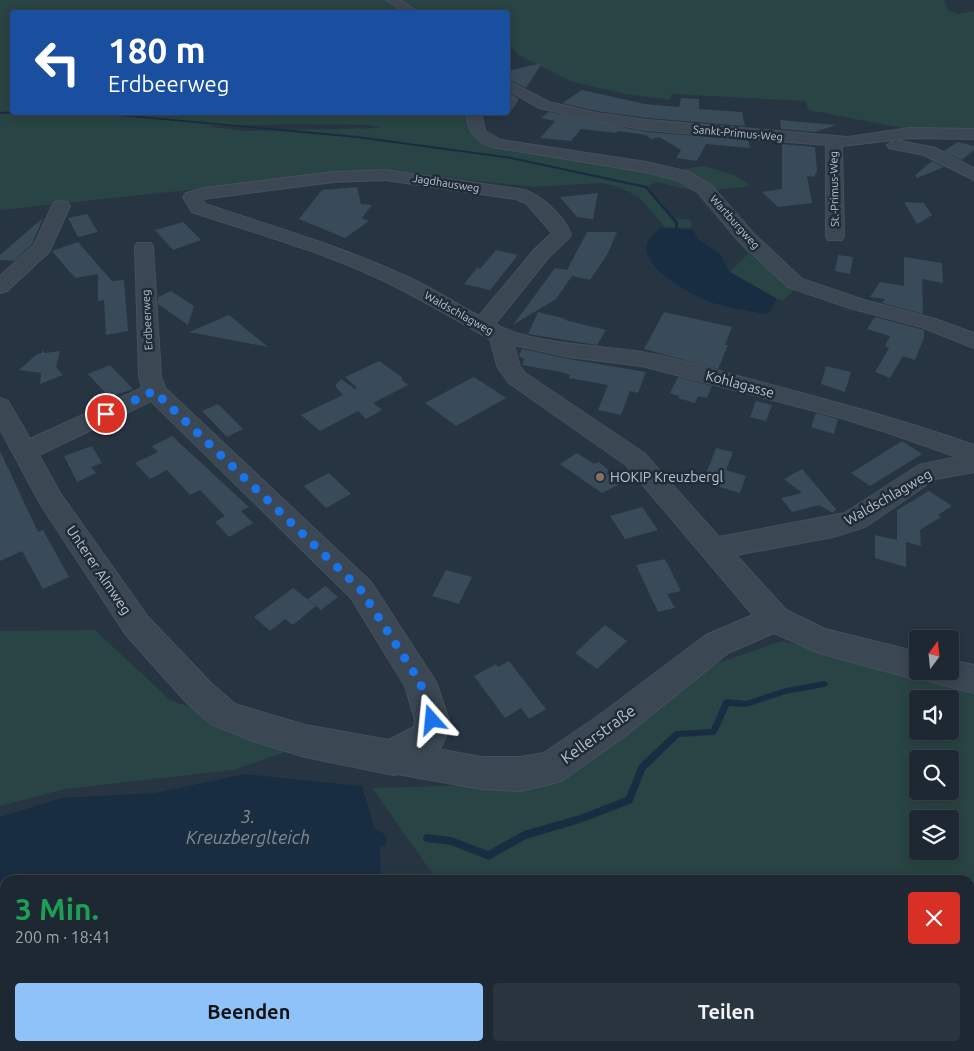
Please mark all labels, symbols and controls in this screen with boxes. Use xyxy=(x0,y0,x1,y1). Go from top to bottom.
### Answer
icon: left xyxy=(25,30,90,95)
text: 180 m xyxy=(108,30,206,70)
text: Erdbeerweg xyxy=(108,71,229,96)
street label: Sankt-Primus-Weg xyxy=(693,123,783,143)
street label: St.-Primus-Weg xyxy=(827,151,841,227)
street label: Jagdhausweg xyxy=(412,172,480,194)
street label: Wartburgweg xyxy=(708,193,762,251)
street label: Erdbeerweg xyxy=(139,289,155,351)
street label: Waldschlagweg xyxy=(422,289,496,337)
street label: Kohlagasse xyxy=(704,367,776,401)
pin xyxy=(85,393,127,435)
icon: arrive xyxy=(92,400,120,428)
street label: Waldschlagweg xyxy=(842,466,934,528)
place label: HOKIP Kreuzbergl xyxy=(610,469,724,485)
marker: HOKIP Kreuzbergl xyxy=(594,471,606,483)
street label: Unterer Almweg xyxy=(63,523,135,617)
north arrow xyxy=(909,630,959,680)
map controls xyxy=(909,630,959,860)
button: sound xyxy=(909,690,959,740)
position arrow xyxy=(405,693,457,745)
street label: Kellerstraße xyxy=(557,701,639,767)
button: search xyxy=(909,750,959,800)
water label: 3. Kreuzberglteich xyxy=(186,806,310,847)
button: layers xyxy=(909,810,959,860)
text: 3 Min. xyxy=(15,892,99,926)
button: close xyxy=(908,892,960,944)
text: 200 m · 18:41 xyxy=(15,928,111,946)
button: Beenden xyxy=(15,983,483,1041)
button: Teilen xyxy=(493,983,960,1041)

